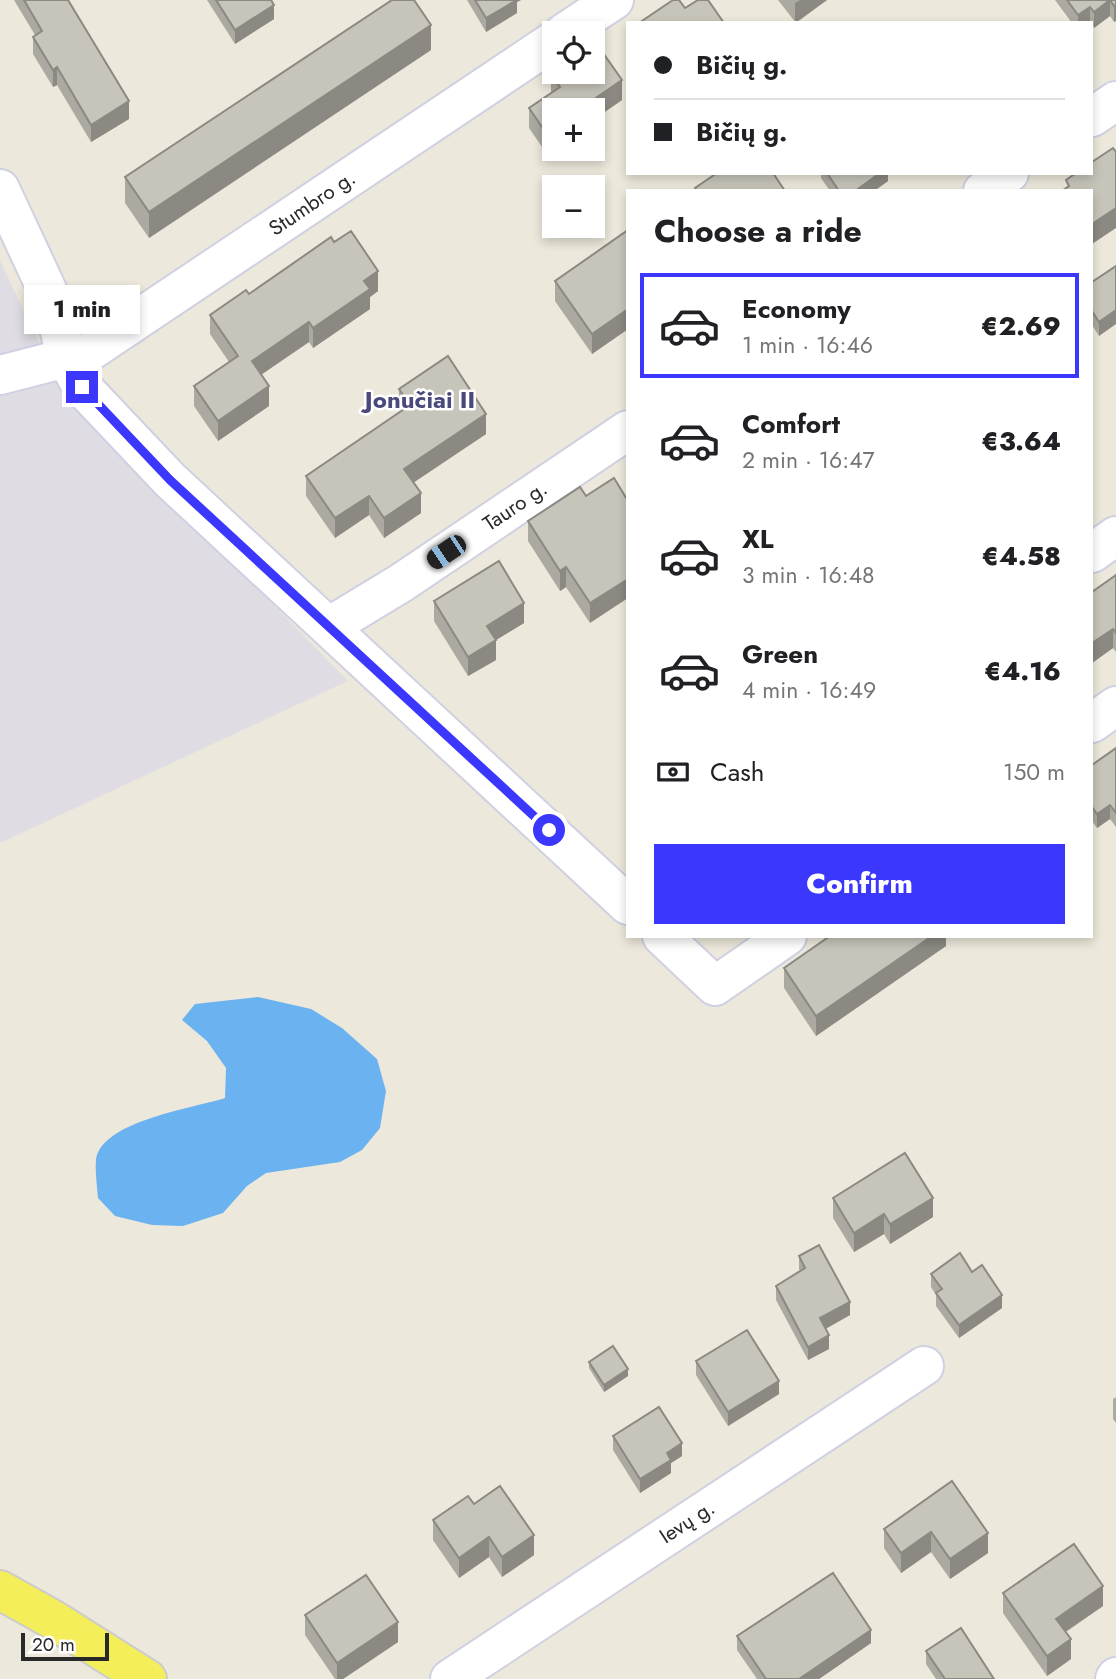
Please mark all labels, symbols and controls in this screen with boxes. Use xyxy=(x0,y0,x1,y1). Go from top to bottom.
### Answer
map controls xyxy=(542,21,605,238)
button: locate xyxy=(542,21,605,84)
text: Bičių g. xyxy=(696,46,787,84)
button: + xyxy=(542,98,605,161)
text: Bičių g. xyxy=(696,113,787,151)
street label: Stumbro g. xyxy=(263,163,361,243)
button: − xyxy=(542,175,605,238)
text: Choose a ride xyxy=(654,208,862,254)
callout: 1 min xyxy=(24,286,140,334)
text: Economy xyxy=(742,290,851,328)
text: 1 min xyxy=(53,292,111,326)
icon: car xyxy=(658,294,721,357)
text: €2.69 xyxy=(981,307,1061,345)
text: 1 min · 16:46 xyxy=(742,328,873,362)
route end xyxy=(66,371,98,403)
district label: Jonučiai II xyxy=(361,382,475,417)
text: Comfort xyxy=(742,405,840,443)
icon: car xyxy=(658,409,721,472)
text: €3.64 xyxy=(981,422,1061,460)
text: 2 min · 16:47 xyxy=(742,443,875,477)
street label: Tauro g. xyxy=(477,474,553,538)
text: XL xyxy=(742,520,774,558)
icon: car xyxy=(658,524,721,587)
car xyxy=(423,532,470,572)
text: €4.58 xyxy=(981,537,1061,575)
text: 3 min · 16:48 xyxy=(742,558,875,592)
text: Green xyxy=(742,635,818,673)
icon: car xyxy=(658,639,721,702)
text: €4.16 xyxy=(984,652,1061,690)
text: 4 min · 16:49 xyxy=(742,673,876,707)
icon: cash xyxy=(654,753,692,791)
text: Cash xyxy=(710,753,764,791)
text: 150 m xyxy=(1003,755,1065,789)
route start xyxy=(533,814,565,846)
button: Confirm xyxy=(654,844,1065,924)
street label: Ievų g. xyxy=(653,1493,721,1551)
scale bar xyxy=(21,1630,108,1662)
text: 20 m xyxy=(32,1631,75,1658)

